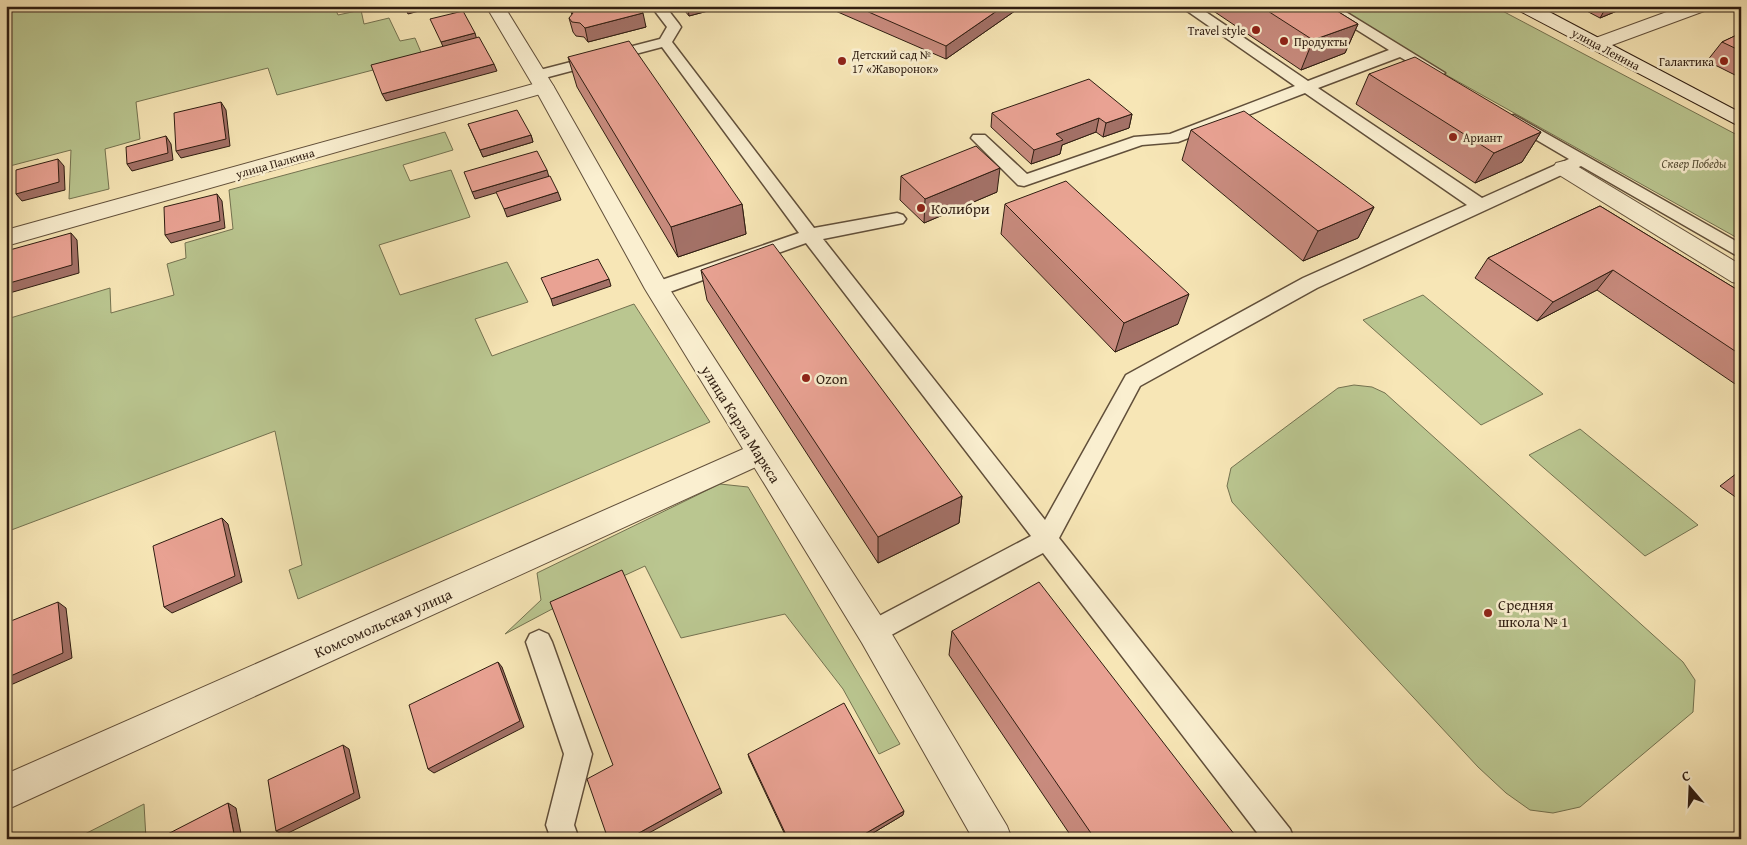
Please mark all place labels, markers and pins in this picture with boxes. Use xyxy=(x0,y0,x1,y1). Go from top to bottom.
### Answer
place label: Travel style xyxy=(1188,22,1246,39)
marker: Travel style xyxy=(1250,24,1262,36)
place label: Продукты xyxy=(1294,33,1348,50)
marker: Продукты xyxy=(1278,35,1290,47)
place label: Детский сад № 17 «Жаворонок» xyxy=(851,46,938,77)
place label: Галактика xyxy=(1659,53,1714,70)
marker: Детский сад № 17 «Жаворонок» xyxy=(836,55,848,67)
marker: Галактика xyxy=(1718,55,1730,67)
place label: Ариант xyxy=(1463,129,1503,146)
marker: Ариант xyxy=(1447,131,1459,143)
place label: Колибри xyxy=(931,198,990,219)
marker: Колибри xyxy=(915,202,927,214)
place label: Ozon xyxy=(816,368,848,389)
marker: Ozon xyxy=(800,372,812,384)
place label: Средняя школа № 1 xyxy=(1498,594,1568,632)
marker: Средняя школа № 1 xyxy=(1482,607,1494,619)

